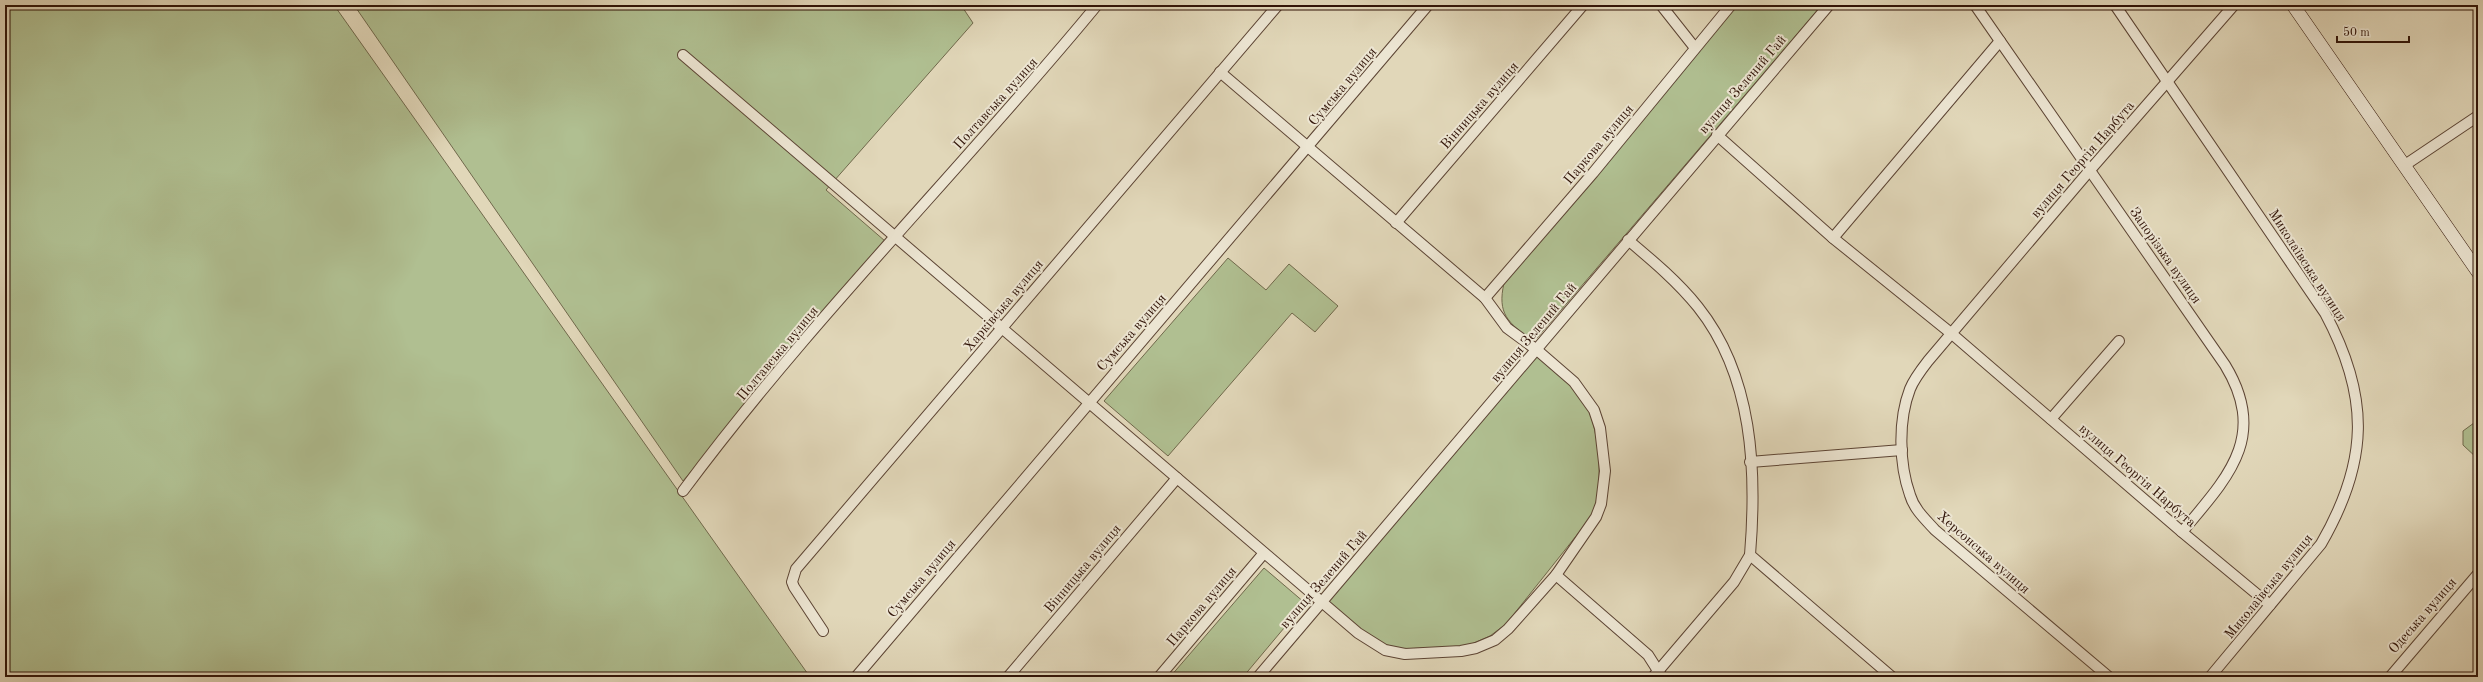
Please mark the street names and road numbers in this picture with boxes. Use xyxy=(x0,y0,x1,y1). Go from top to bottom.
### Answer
street label: вулиця Зелений Гай xyxy=(1696,33,1789,136)
street label: Сумська вулиця xyxy=(1306,45,1379,128)
street label: Полтавська вулиця xyxy=(951,55,1040,152)
street label: Вінницька вулиця xyxy=(1438,59,1521,152)
street label: вулиця Георгія Нарбута xyxy=(2028,99,2137,221)
street label: Паркова вулиця xyxy=(1561,102,1636,187)
street label: Запорізька вулиця xyxy=(2127,205,2204,306)
street label: Миколаївська вулиця xyxy=(2266,207,2349,324)
street label: Харківська вулиця xyxy=(961,257,1046,354)
street label: вулиця Зелений Гай xyxy=(1488,280,1579,385)
street label: Сумська вулиця xyxy=(1094,291,1169,374)
street label: Полтавська вулиця xyxy=(734,304,821,403)
street label: вулиця Георгія Нарбута xyxy=(2076,421,2198,530)
street label: Херсонська вулиця xyxy=(1935,509,2032,596)
street label: Вінницька вулиця xyxy=(1042,522,1124,615)
street label: вулиця Зелений Гай xyxy=(1277,528,1370,631)
street label: Миколаївська вулиця xyxy=(2222,531,2315,642)
street label: Сумська вулиця xyxy=(885,537,958,620)
street label: Паркова вулиця xyxy=(1164,564,1239,649)
street label: Одеська вулиця xyxy=(2386,575,2459,656)

